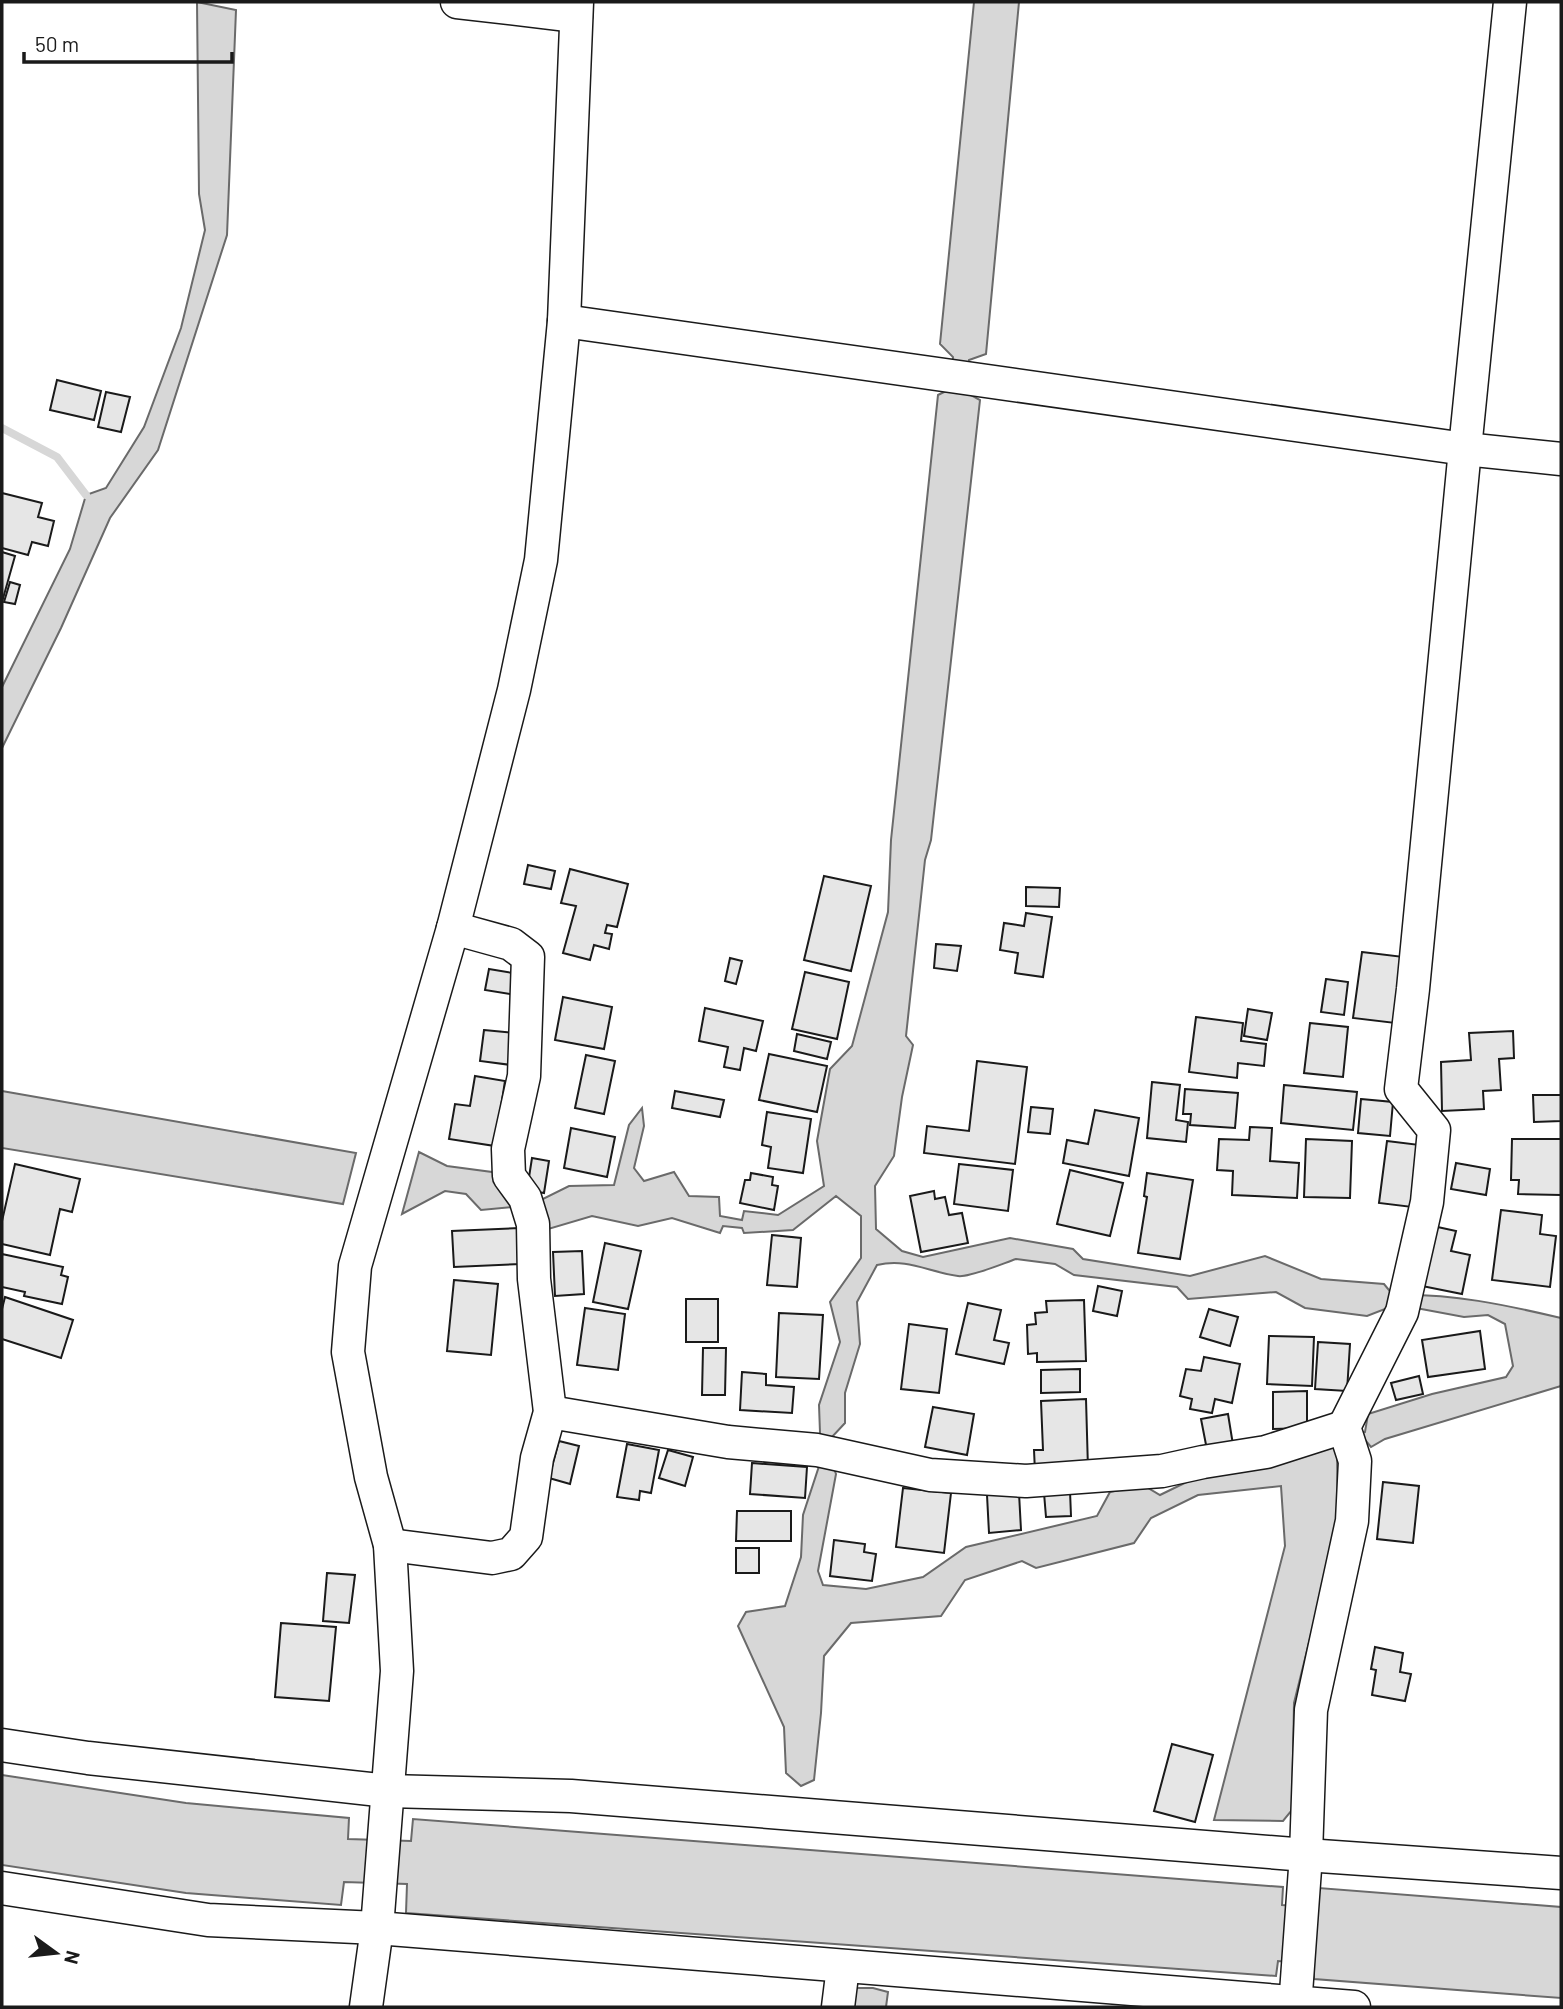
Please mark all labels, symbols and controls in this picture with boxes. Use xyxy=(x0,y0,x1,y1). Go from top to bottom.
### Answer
scale bar xyxy=(24,21,233,65)
text: 50 m xyxy=(35,31,79,56)
north arrow xyxy=(21,1918,91,1988)
text: N xyxy=(60,1948,86,1967)

